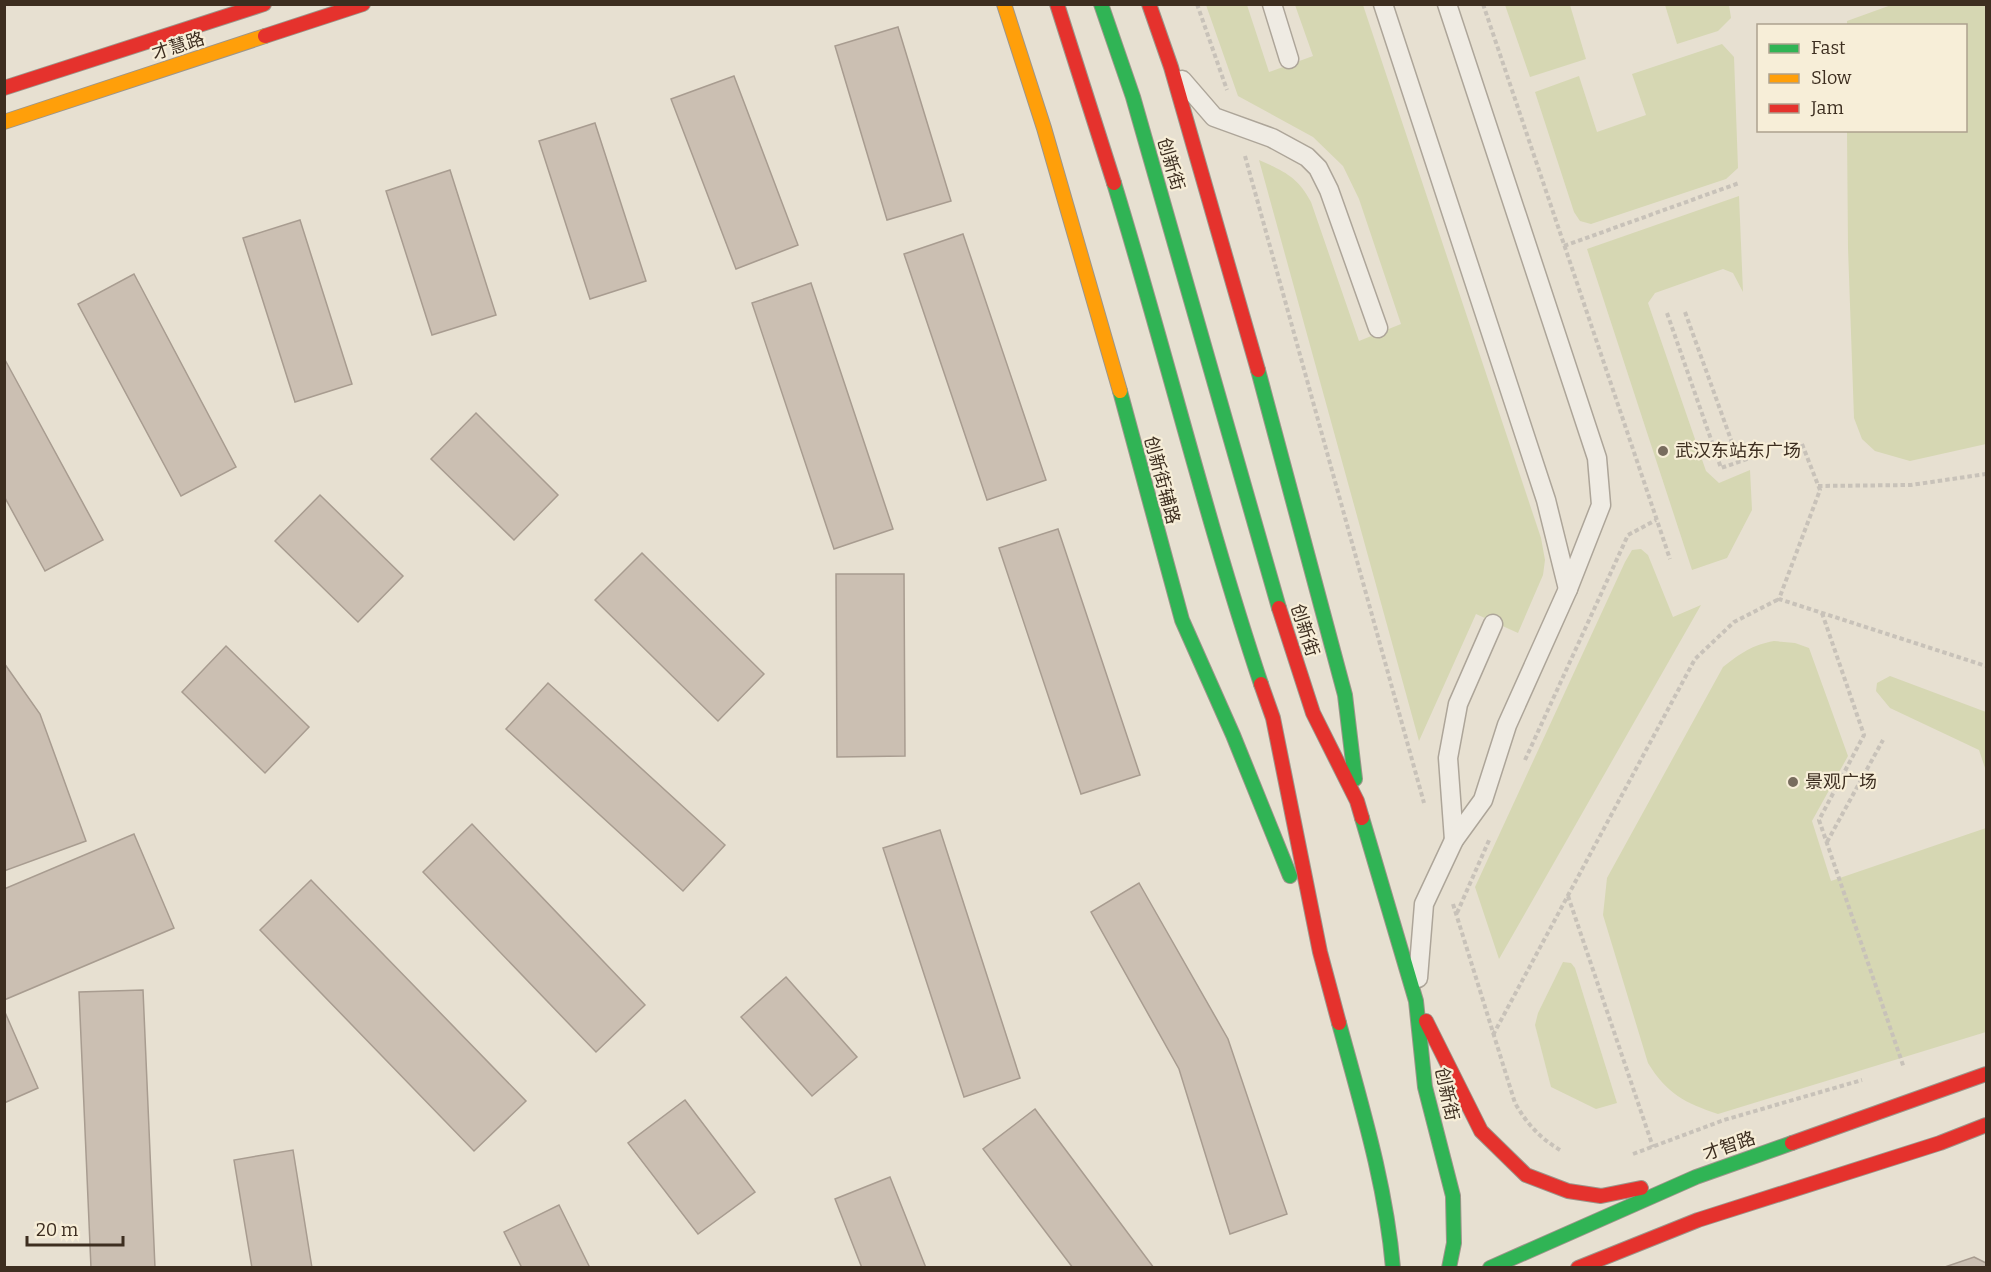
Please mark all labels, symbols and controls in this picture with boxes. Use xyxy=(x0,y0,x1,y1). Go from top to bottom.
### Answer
legend xyxy=(1757,24,1967,132)
street label: 才慧路 xyxy=(149,27,207,65)
text: Fast xyxy=(1811,37,1846,59)
text: Slow xyxy=(1811,67,1852,89)
text: Jam xyxy=(1810,97,1844,119)
street label: 创新街 xyxy=(1153,135,1189,193)
street label: 创新街辅路 xyxy=(1140,434,1184,526)
place label: 武汉东站东广场 xyxy=(1675,440,1801,462)
marker: 武汉东站东广场 xyxy=(1656,444,1670,458)
street label: 创新街 xyxy=(1286,601,1324,659)
place label: 景观广场 xyxy=(1805,771,1877,793)
marker: 景观广场 xyxy=(1786,775,1800,789)
street label: 创新街 xyxy=(1431,1065,1463,1123)
street label: 才智路 xyxy=(1700,1127,1758,1165)
scale bar xyxy=(27,1209,123,1247)
text: 20 m xyxy=(36,1219,78,1241)

